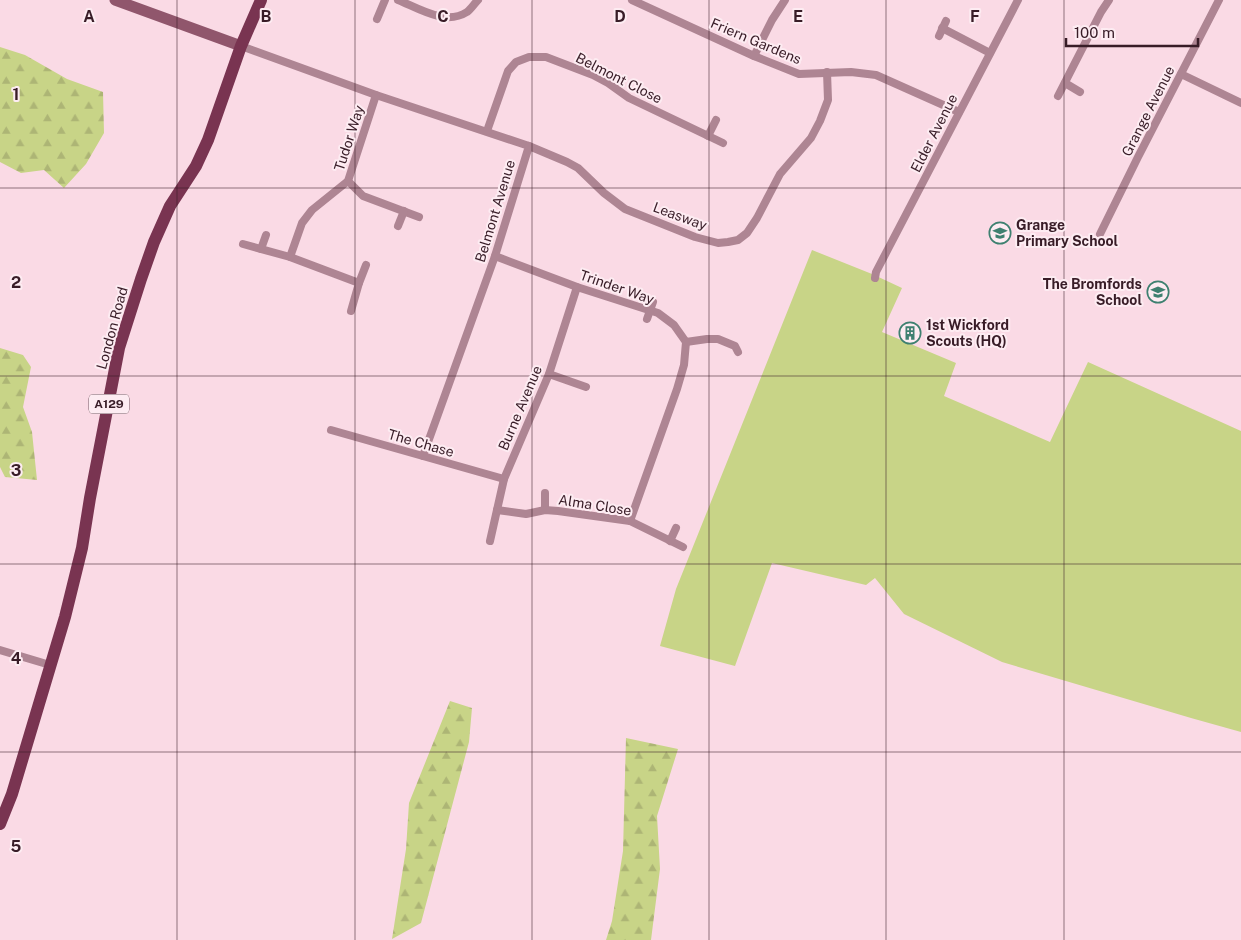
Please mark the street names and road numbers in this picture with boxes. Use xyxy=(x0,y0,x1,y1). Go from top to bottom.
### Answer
street label: Friern Gardens xyxy=(708,15,804,67)
street label: Belmont Close xyxy=(573,49,665,107)
street label: Grange Avenue xyxy=(1118,63,1178,159)
street label: Elder Avenue xyxy=(907,91,961,175)
street label: Tudor Way xyxy=(331,103,367,173)
street label: Belmont Avenue xyxy=(472,158,518,264)
street label: Leasway xyxy=(651,199,710,233)
street label: Trinder Way xyxy=(578,267,657,307)
street label: London Road xyxy=(93,285,131,371)
street label: Burne Avenue xyxy=(495,363,545,453)
road number: A129 xyxy=(89,394,129,414)
street label: The Chase xyxy=(386,426,456,460)
street label: Alma Close xyxy=(557,491,633,519)

